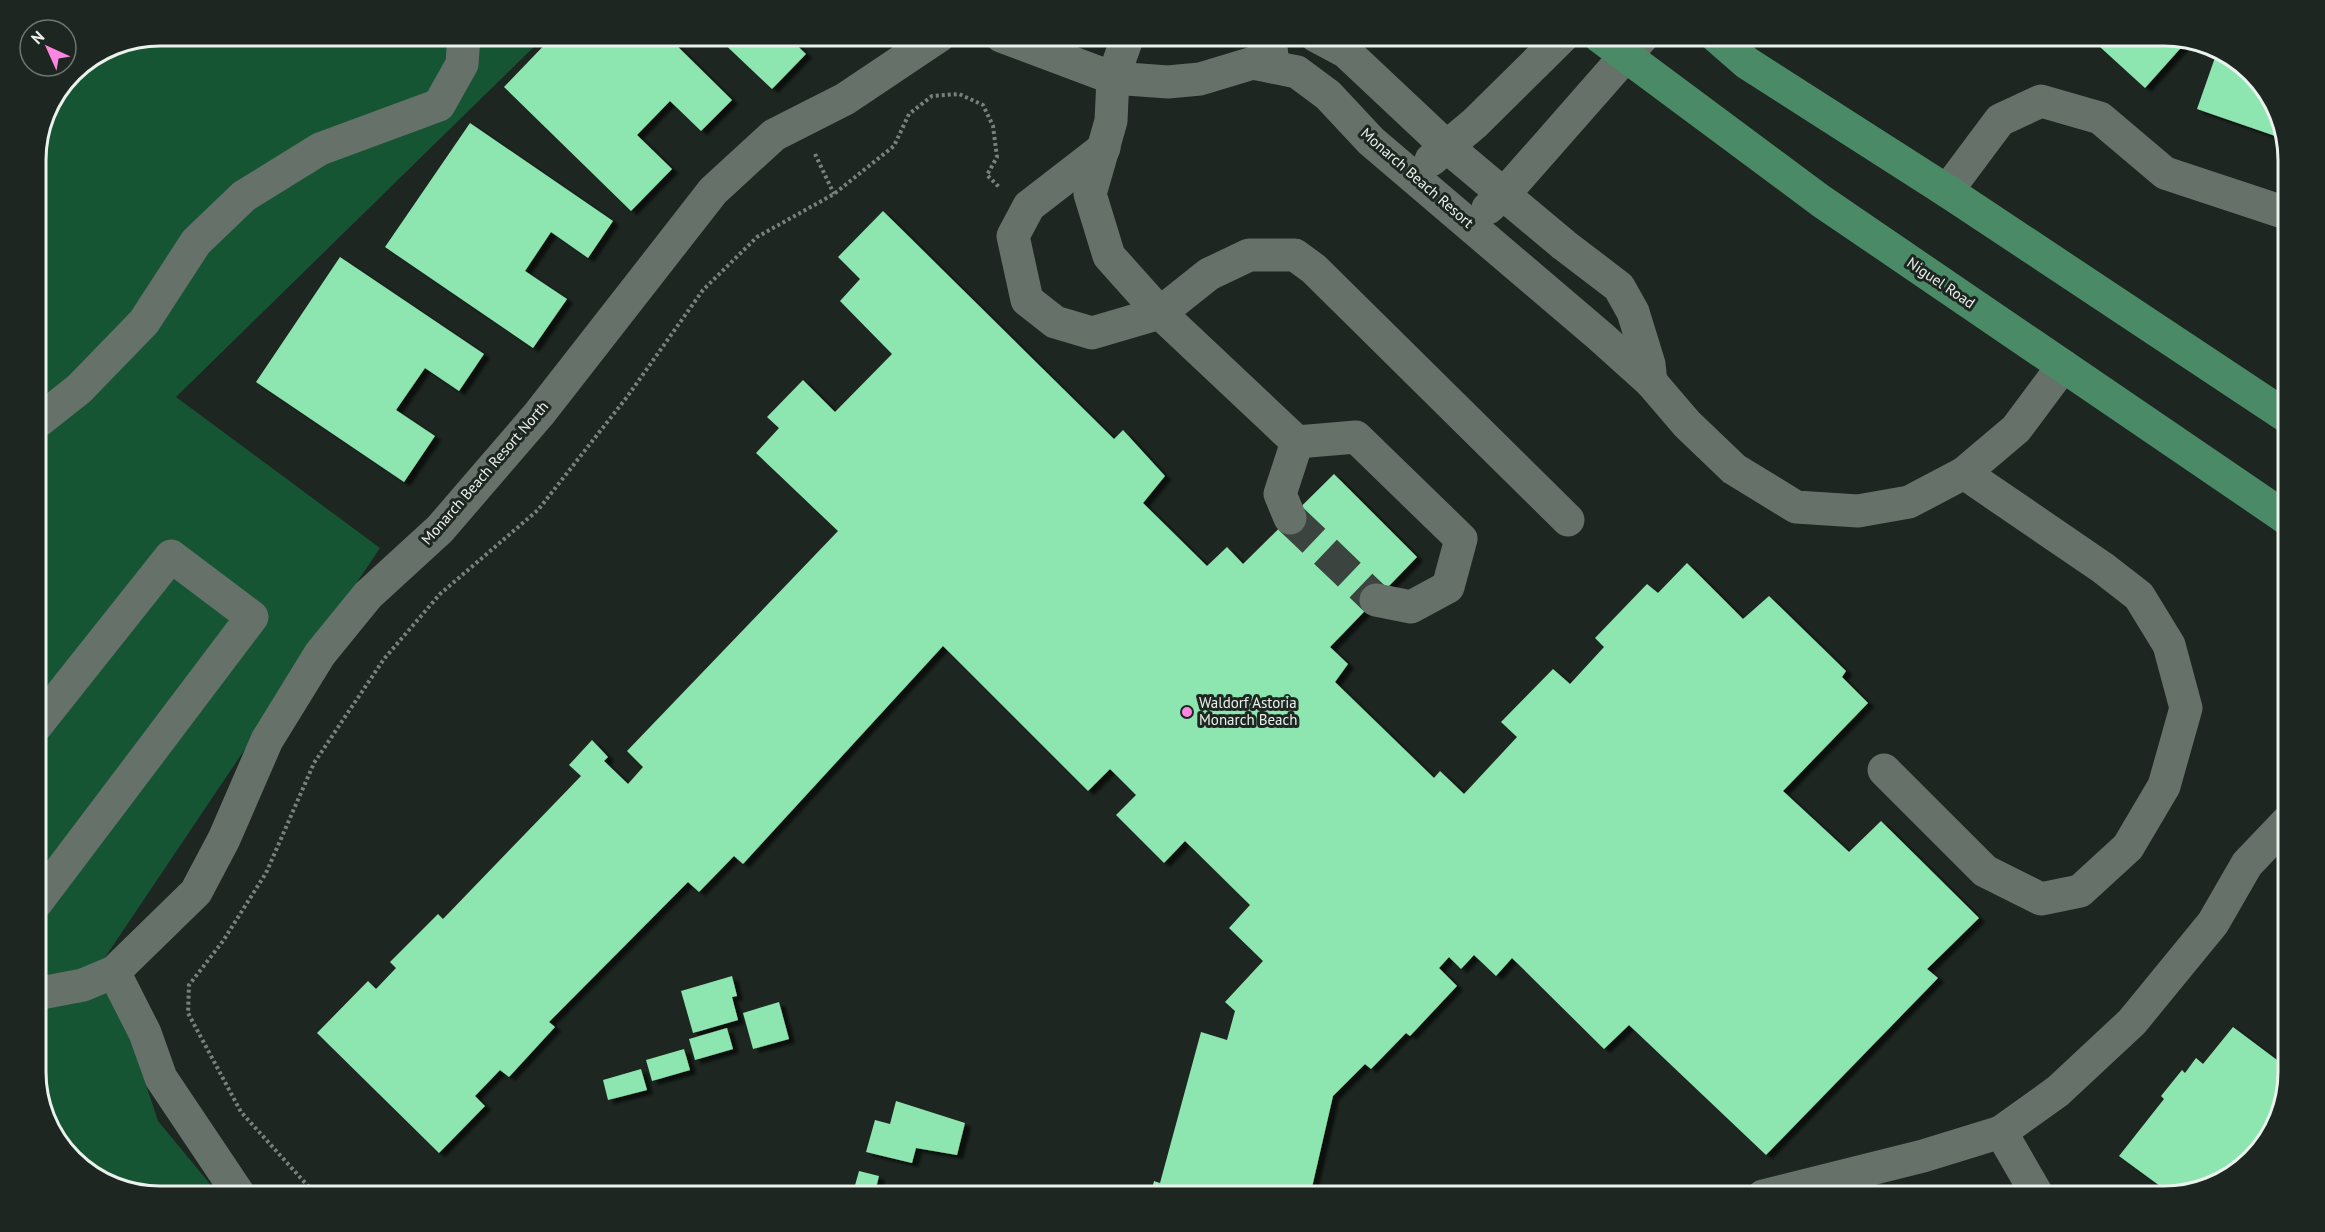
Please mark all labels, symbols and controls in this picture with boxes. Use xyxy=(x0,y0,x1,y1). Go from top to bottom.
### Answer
north arrow xyxy=(18,18,78,78)
text: N xyxy=(27,27,48,48)
street label: Monarch Beach Resort xyxy=(1357,123,1478,232)
street label: Niguel Road xyxy=(1904,253,1979,312)
street label: Monarch Beach Resort North xyxy=(417,397,552,548)
place label: Waldorf Astoria Monarch Beach xyxy=(1199,693,1297,729)
marker: Waldorf Astoria Monarch Beach xyxy=(1180,705,1194,719)

